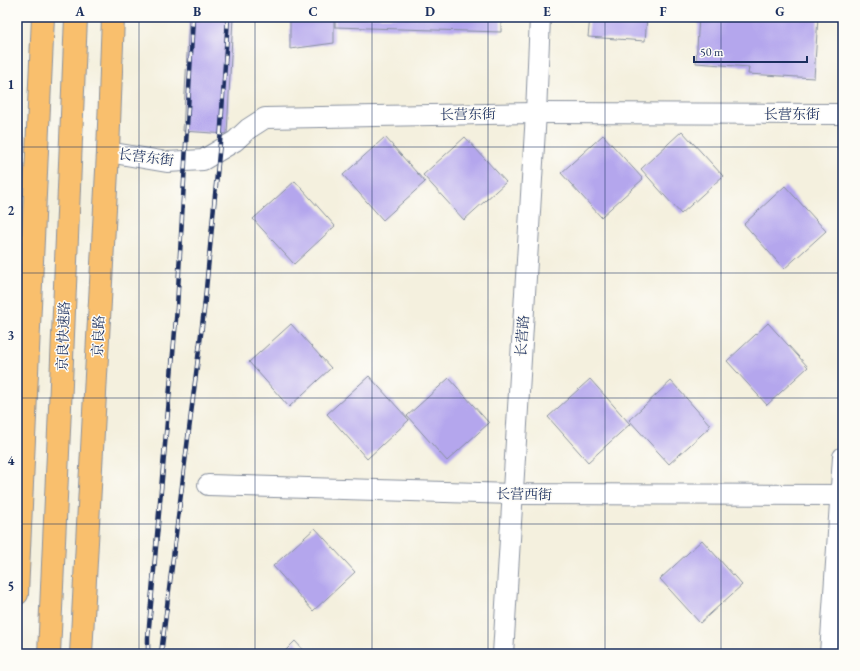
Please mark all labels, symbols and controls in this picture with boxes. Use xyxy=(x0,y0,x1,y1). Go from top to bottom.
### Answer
text: A xyxy=(74,3,85,20)
text: B xyxy=(193,3,201,20)
text: C xyxy=(308,3,318,20)
text: D xyxy=(425,3,435,20)
text: E xyxy=(543,3,551,20)
text: F xyxy=(659,3,667,20)
text: G xyxy=(775,3,785,20)
scale bar xyxy=(694,38,807,64)
text: 50 m xyxy=(700,44,724,60)
text: 1 xyxy=(8,76,15,93)
street label: 长营东街 xyxy=(440,105,496,123)
street label: 长营东街 xyxy=(764,105,820,123)
street label: 长营东街 xyxy=(117,145,175,169)
text: 2 xyxy=(8,202,15,219)
street label: 京良快速路 xyxy=(53,301,73,371)
street label: 长营路 xyxy=(512,314,532,358)
street label: 京良路 xyxy=(88,315,108,357)
text: 3 xyxy=(8,327,15,344)
text: 4 xyxy=(8,452,15,469)
street label: 长营西街 xyxy=(496,485,552,503)
text: 5 xyxy=(8,578,14,595)

